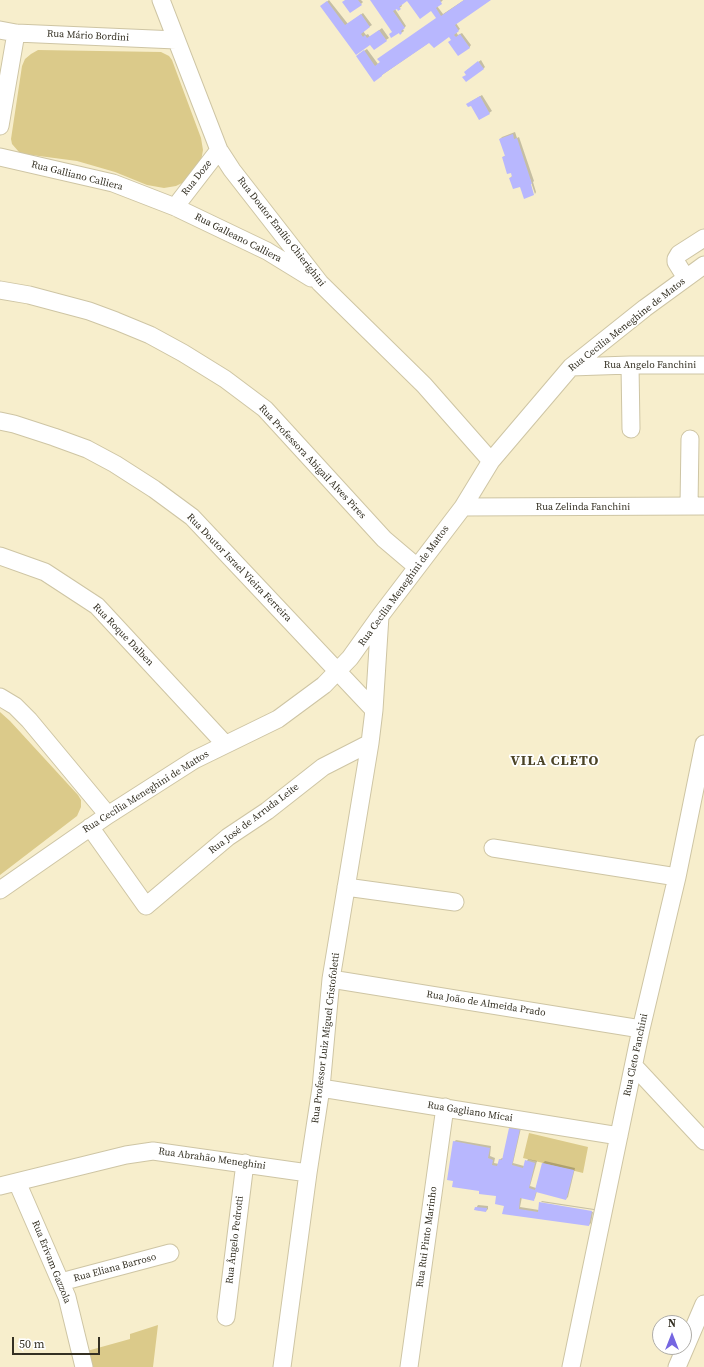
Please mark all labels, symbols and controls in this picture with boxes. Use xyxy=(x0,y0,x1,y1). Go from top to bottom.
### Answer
street label: Rua Mário Bordini xyxy=(47,28,129,44)
street label: Rua Doze xyxy=(179,158,215,198)
street label: Rua Galliano Calliera xyxy=(30,159,124,193)
street label: Rua Doutor Emílio Chierighini xyxy=(234,175,328,289)
street label: Rua Galleano Calliera xyxy=(192,211,284,265)
street label: Rua Cecilia Meneghine de Matos xyxy=(566,276,688,374)
street label: Rua Angelo Fanchini xyxy=(604,359,696,371)
street label: Rua Professora Abigail Alves Pires xyxy=(256,402,368,522)
street label: Rua Zelinda Fanchini xyxy=(536,501,630,513)
street label: Rua Doutor Israel Vieira Ferreira xyxy=(184,511,294,625)
street label: Rua Cecília Meneghini de Mattos xyxy=(356,523,452,649)
street label: Rua Roque Dalben xyxy=(90,601,156,669)
street label: Rua Cecília Meneghini de Mattos xyxy=(81,748,211,836)
district label: VILA CLETO xyxy=(511,753,599,769)
street label: Rua José de Arruda Leite xyxy=(207,781,301,857)
street label: Rua Professor Luiz Miguel Cristofoletti xyxy=(310,952,342,1124)
street label: Rua João de Almeida Prado xyxy=(426,989,546,1019)
street label: Rua Cleto Fanchini xyxy=(621,1012,651,1098)
street label: Rua Gagliano Micai xyxy=(426,1099,514,1125)
street label: Rua Abrahão Meneghini xyxy=(158,1146,266,1172)
street label: Rua Rui Pinto Marinho xyxy=(414,1186,440,1288)
street label: Rua Ângelo Pedrotti xyxy=(224,1195,246,1285)
street label: Rua Erivam Gazzola xyxy=(29,1219,73,1305)
street label: Rua Eliana Barroso xyxy=(72,1251,158,1285)
north arrow xyxy=(652,1315,692,1355)
text: N xyxy=(668,1316,676,1331)
scale bar xyxy=(14,1329,102,1355)
text: 50 m xyxy=(19,1336,45,1352)

